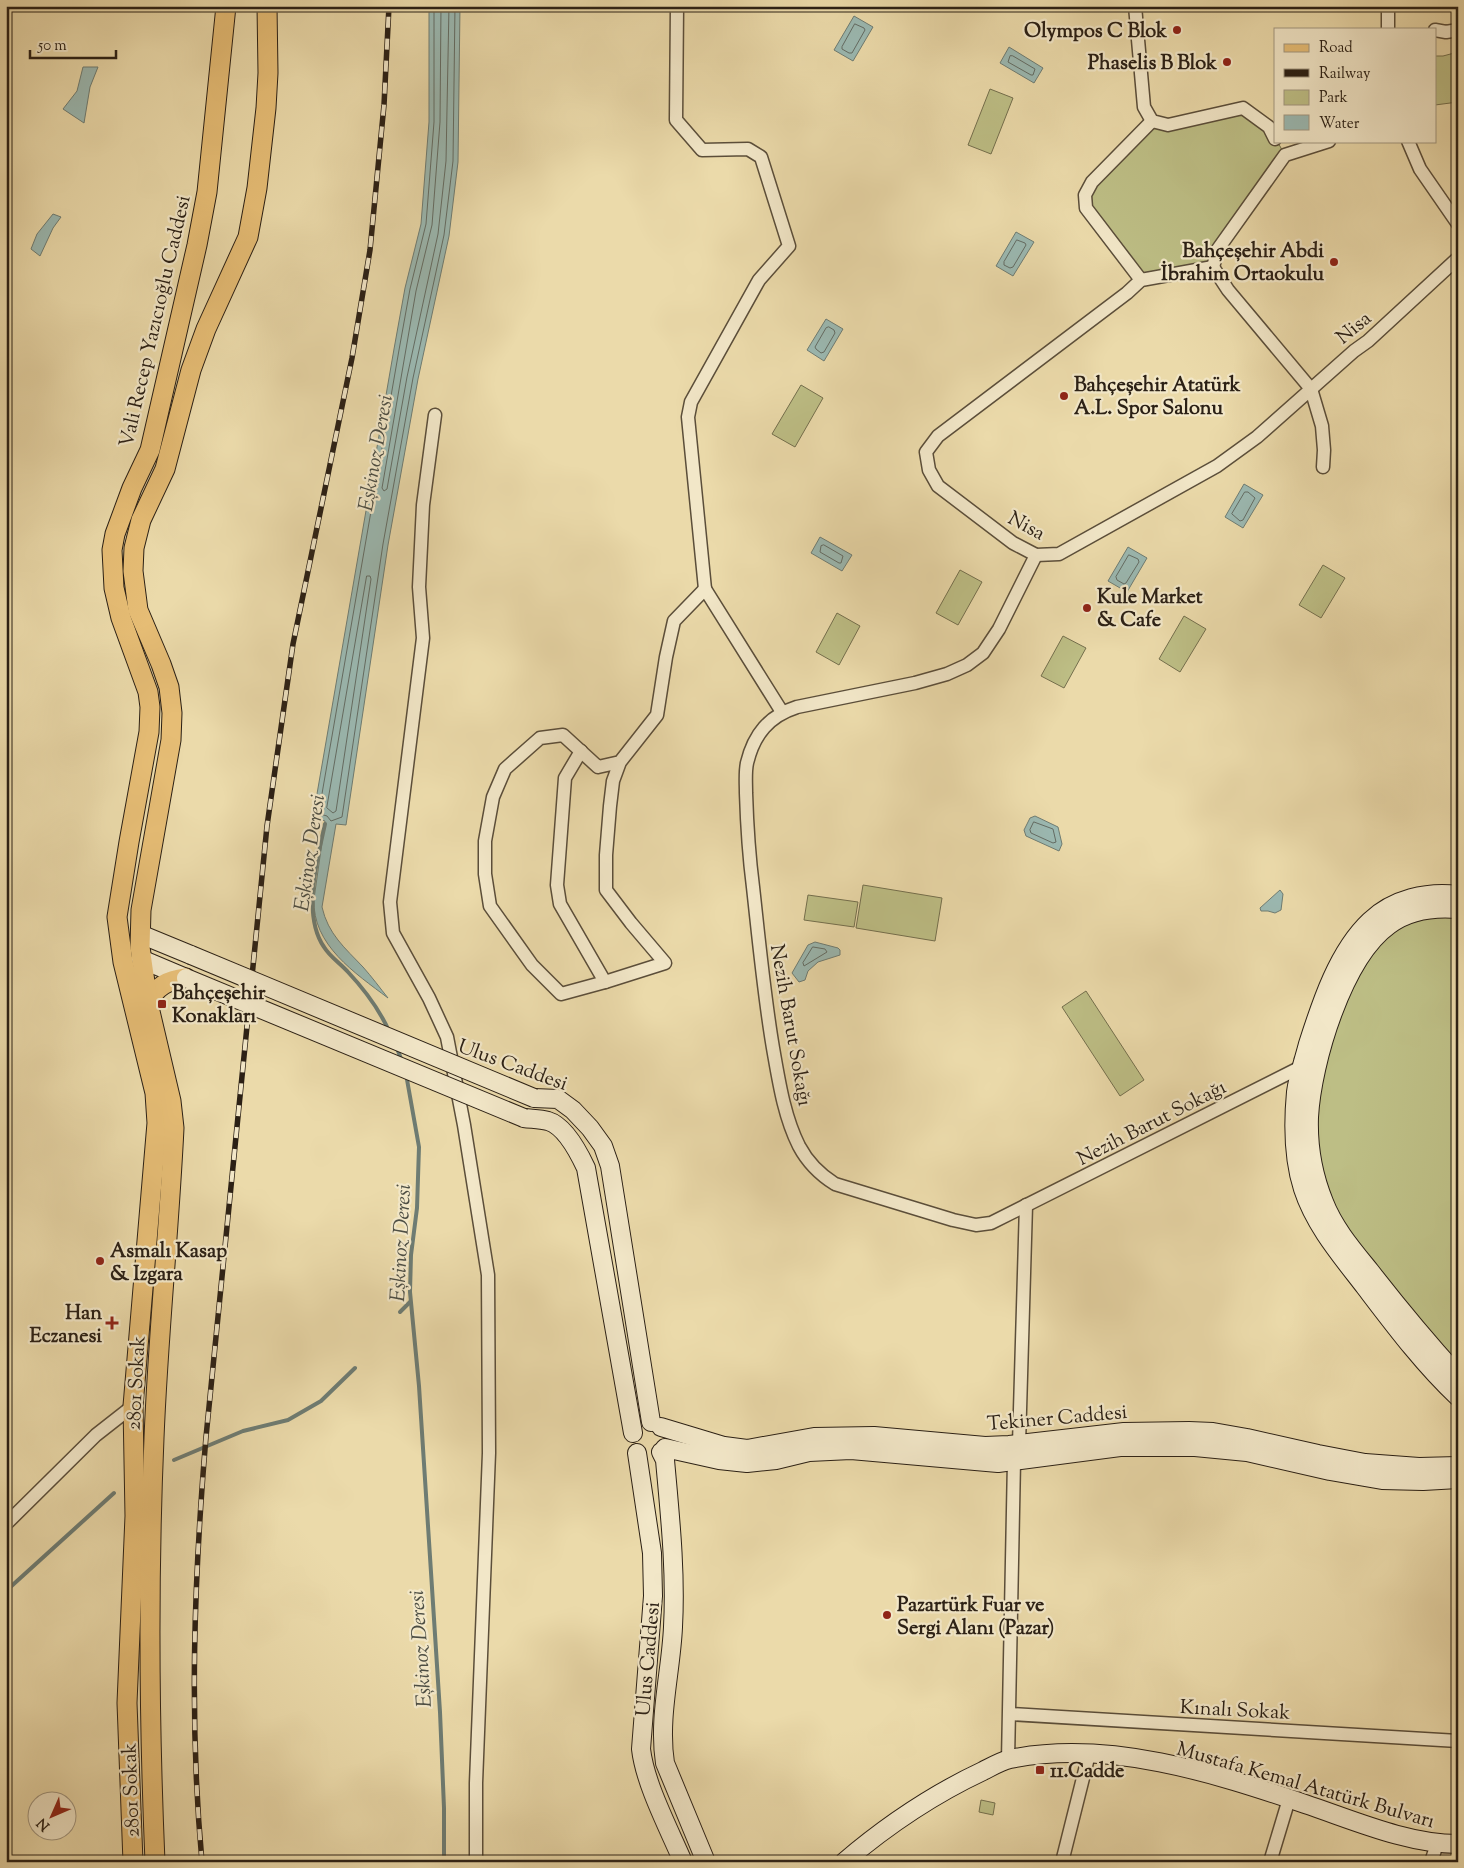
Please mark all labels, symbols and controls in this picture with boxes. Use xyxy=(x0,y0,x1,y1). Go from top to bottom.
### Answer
place label: Olympos C Blok xyxy=(1024,18,1167,47)
marker: Olympos C Blok xyxy=(1171,24,1183,36)
scale bar xyxy=(30,28,116,60)
legend xyxy=(1274,28,1436,142)
text: 50 m xyxy=(37,36,67,57)
text: Road xyxy=(1319,38,1353,59)
place label: Phaselis B Blok xyxy=(1088,50,1217,79)
marker: Phaselis B Blok xyxy=(1221,56,1233,68)
text: Railway xyxy=(1319,64,1371,85)
text: Park xyxy=(1319,88,1348,109)
text: Water xyxy=(1319,114,1360,135)
street label: Vali Recep Yazıcıoğlu Caddesi xyxy=(113,192,200,450)
place label: Bahçeşehir Abdi İbrahim Ortaokulu xyxy=(1161,238,1324,290)
marker: Bahçeşehir Abdi İbrahim Ortaokulu xyxy=(1328,256,1340,268)
street label: Nisa xyxy=(1330,305,1379,352)
place label: Bahçeşehir Atatürk A.L. Spor Salonu xyxy=(1074,372,1241,424)
marker: Bahçeşehir Atatürk A.L. Spor Salonu xyxy=(1058,390,1070,402)
water label: Eşkinoz Deresi xyxy=(352,393,402,514)
street label: Nisa xyxy=(1002,505,1050,549)
place label: Kule Market & Cafe xyxy=(1097,584,1203,636)
marker: Kule Market & Cafe xyxy=(1081,602,1093,614)
water label: Eşkinoz Deresi xyxy=(288,793,334,914)
street label: Nezih Barut Sokağı xyxy=(761,942,818,1109)
place label: Bahçeşehir Konakları xyxy=(172,980,266,1032)
marker: Bahçeşehir Konakları xyxy=(156,998,168,1010)
street label: Ulus Caddesi xyxy=(453,1033,572,1100)
street label: Nezih Barut Sokağı xyxy=(1073,1074,1232,1174)
water label: Eşkinoz Deresi xyxy=(384,1183,420,1303)
place label: Asmalı Kasap & Izgara xyxy=(110,1238,227,1290)
marker: Asmalı Kasap & Izgara xyxy=(94,1255,106,1267)
place label: Han Eczanesi xyxy=(30,1300,102,1352)
marker: Han Eczanesi xyxy=(106,1317,118,1329)
street label: 2801 Sokak xyxy=(121,1335,154,1431)
street label: Tekiner Caddesi xyxy=(986,1399,1129,1440)
water label: Eşkinoz Deresi xyxy=(403,1589,441,1709)
place label: Pazartürk Fuar ve Sergi Alanı (Pazar) xyxy=(897,1592,1054,1644)
street label: Ulus Caddesi xyxy=(630,1600,669,1718)
marker: Pazartürk Fuar ve Sergi Alanı (Pazar) xyxy=(881,1609,893,1621)
street label: Kınalı Sokak xyxy=(1179,1694,1291,1729)
street label: Mustafa Kemal Atatürk Bulvarı xyxy=(1173,1736,1438,1837)
street label: 2801 Sokak xyxy=(116,1742,149,1838)
place label: 11.Cadde xyxy=(1050,1758,1124,1787)
marker: 11.Cadde xyxy=(1034,1764,1046,1776)
north arrow xyxy=(28,1790,78,1840)
text: N xyxy=(33,1813,55,1835)

